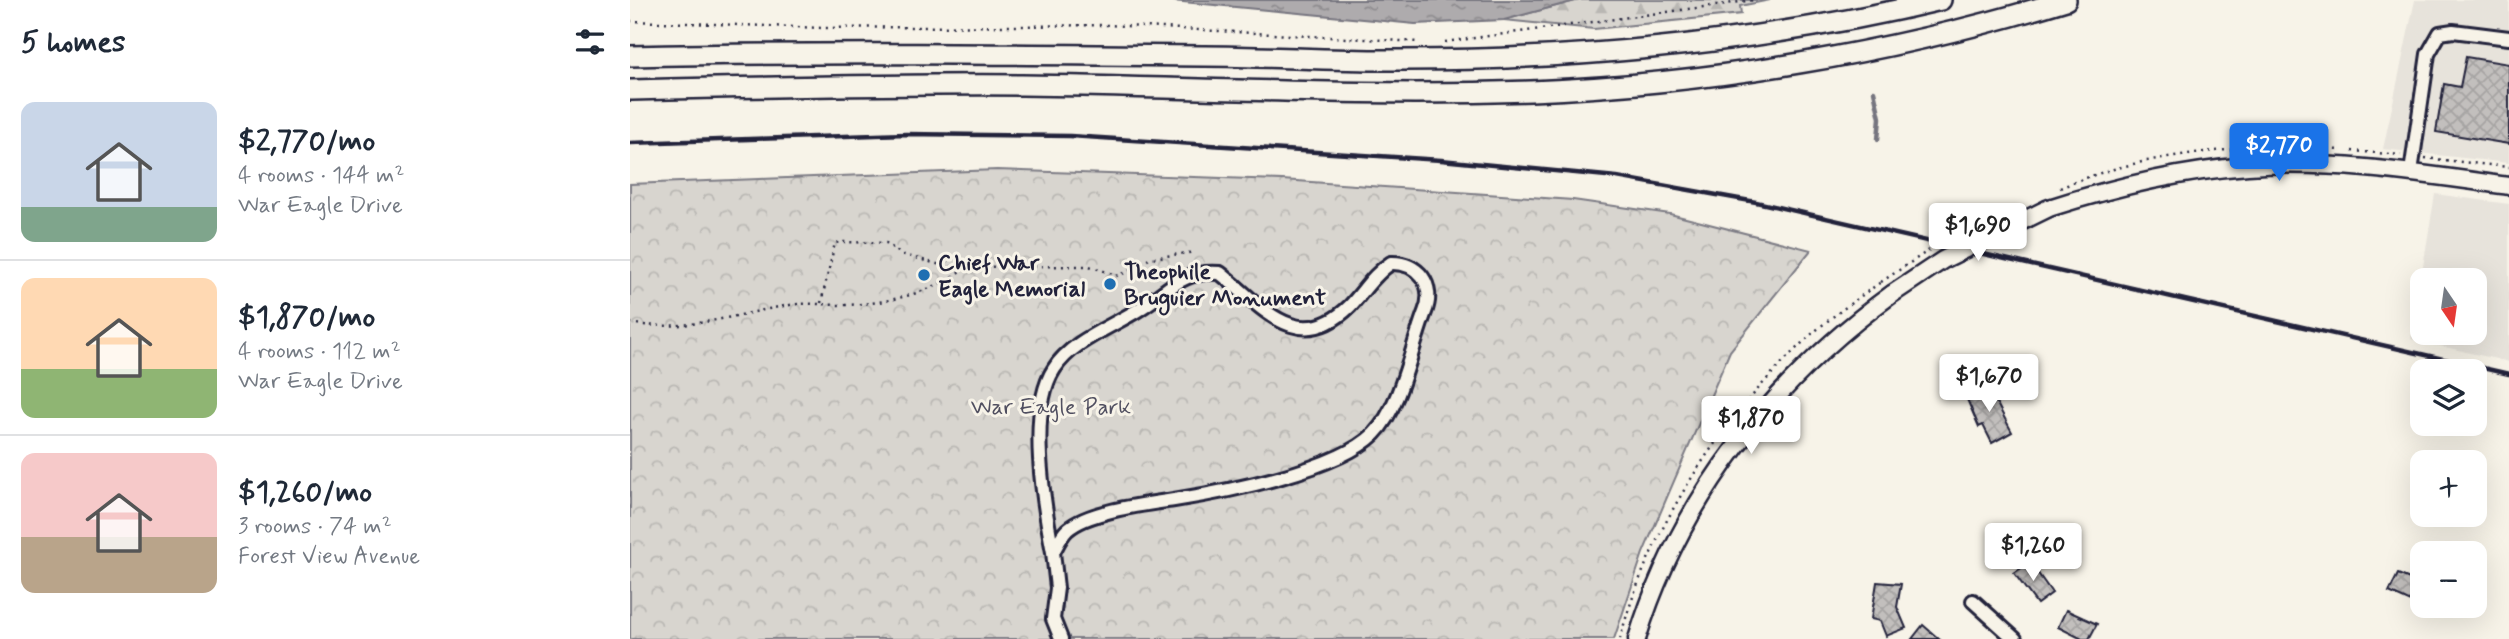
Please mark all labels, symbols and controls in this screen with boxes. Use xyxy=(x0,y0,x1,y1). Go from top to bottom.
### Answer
text: 5 homes xyxy=(21,23,126,62)
icon: filters xyxy=(571,23,609,61)
text: $2,770/mo xyxy=(238,122,375,161)
pin: $2,770 xyxy=(2222,124,2336,183)
icon: home xyxy=(77,130,161,214)
text: $2,770 xyxy=(2245,131,2313,161)
text: 4 rooms · 144 m² xyxy=(238,161,405,191)
text: War Eagle Drive xyxy=(238,191,403,221)
pin: $1,690 xyxy=(1921,204,2035,263)
text: $1,690 xyxy=(1945,211,2011,241)
place label: Chief War Eagle Memorial xyxy=(938,249,1086,305)
place label: Theophile Bruguier Monument xyxy=(1124,258,1326,316)
marker: Chief War Eagle Memorial xyxy=(916,267,932,283)
north arrow xyxy=(2410,268,2487,345)
map controls xyxy=(2410,268,2487,618)
marker: Theophile Bruguier Monument xyxy=(1102,276,1118,292)
text: $1,870/mo xyxy=(238,298,375,337)
icon: home xyxy=(77,306,161,390)
text: 4 rooms · 112 m² xyxy=(238,337,401,367)
pin: $1,670 xyxy=(1932,354,2046,414)
button: layers xyxy=(2410,359,2487,436)
text: $1,670 xyxy=(1955,362,2023,392)
text: War Eagle Drive xyxy=(238,367,403,397)
park label: War Eagle Park xyxy=(971,393,1131,423)
pin: $1,870 xyxy=(1694,396,1808,456)
text: $1,870 xyxy=(1717,404,1785,434)
button: + xyxy=(2410,450,2487,527)
text: $1,260/mo xyxy=(238,473,372,512)
icon: home xyxy=(77,481,161,565)
text: 3 rooms · 74 m² xyxy=(238,512,392,542)
pin: $1,260 xyxy=(1976,524,2090,583)
text: $1,260 xyxy=(2001,531,2065,561)
button: − xyxy=(2410,541,2487,618)
text: Forest View Avenue xyxy=(238,542,420,572)

